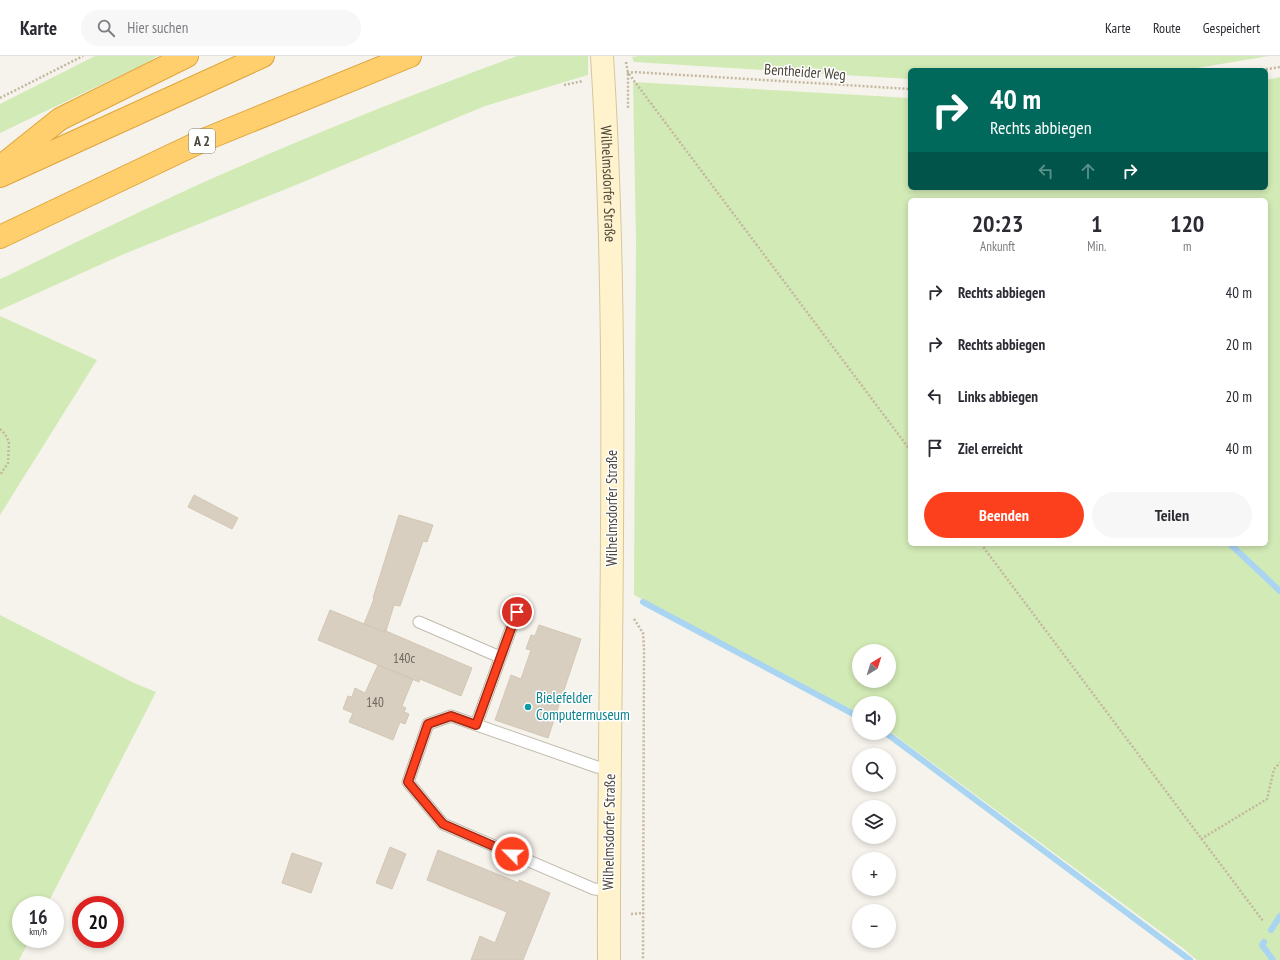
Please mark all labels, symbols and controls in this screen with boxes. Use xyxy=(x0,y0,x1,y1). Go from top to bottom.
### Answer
search box xyxy=(81,10,361,46)
text: Karte xyxy=(20,16,57,40)
icon: search xyxy=(95,17,117,39)
text: Hier suchen xyxy=(127,18,188,37)
text: Karte xyxy=(1105,19,1131,37)
text: Route xyxy=(1153,19,1181,37)
text: Gespeichert xyxy=(1203,19,1260,37)
street label: Bentheider Weg xyxy=(764,59,847,84)
text: 40 m xyxy=(990,80,1041,117)
icon: right xyxy=(924,84,976,136)
text: Rechts abbiegen xyxy=(990,116,1092,139)
street label: Wilhelmsdorfer Straße xyxy=(597,125,620,242)
road number: A 2 xyxy=(189,129,215,153)
icon: left xyxy=(1035,160,1057,182)
icon: ahead xyxy=(1077,160,1099,182)
icon: right xyxy=(1119,160,1141,182)
text: 20:23 xyxy=(972,208,1024,239)
text: 1 xyxy=(1091,208,1102,239)
text: 120 xyxy=(1170,208,1204,239)
text: Ankunft xyxy=(980,238,1015,255)
text: Min. xyxy=(1087,238,1106,255)
text: m xyxy=(1183,238,1191,255)
icon: right xyxy=(924,281,946,303)
text: Rechts abbiegen xyxy=(958,283,1045,302)
text: 40 m xyxy=(1226,283,1252,302)
icon: right xyxy=(924,333,946,355)
text: Rechts abbiegen xyxy=(958,335,1045,354)
text: 20 m xyxy=(1226,335,1252,354)
icon: left xyxy=(924,385,946,407)
text: Links abbiegen xyxy=(958,387,1038,406)
text: 20 m xyxy=(1226,387,1252,406)
icon: arrive xyxy=(924,437,946,459)
text: Ziel erreicht xyxy=(958,439,1023,458)
text: 40 m xyxy=(1226,439,1252,458)
street label: Wilhelmsdorfer Straße xyxy=(602,450,621,566)
button: Beenden xyxy=(924,492,1084,538)
button: Teilen xyxy=(1092,492,1252,538)
pin xyxy=(500,595,534,629)
icon: arrive xyxy=(506,601,528,623)
north arrow xyxy=(852,644,896,688)
map controls xyxy=(852,644,896,948)
house number: 140c xyxy=(393,650,415,667)
place label: Bielefelder Computermuseum xyxy=(536,688,630,724)
house number: 140 xyxy=(366,694,384,711)
button: sound xyxy=(852,696,896,740)
marker: Bielefelder Computermuseum xyxy=(523,702,533,712)
button: search xyxy=(852,748,896,792)
street label: Wilhelmsdorfer Straße xyxy=(598,774,619,890)
button: layers xyxy=(852,800,896,844)
position arrow xyxy=(491,833,533,875)
button: + xyxy=(852,852,896,896)
speed limit sign: 20 xyxy=(72,896,124,948)
text: 16 xyxy=(28,904,48,930)
button: − xyxy=(852,904,896,948)
text: km/h xyxy=(29,925,47,938)

